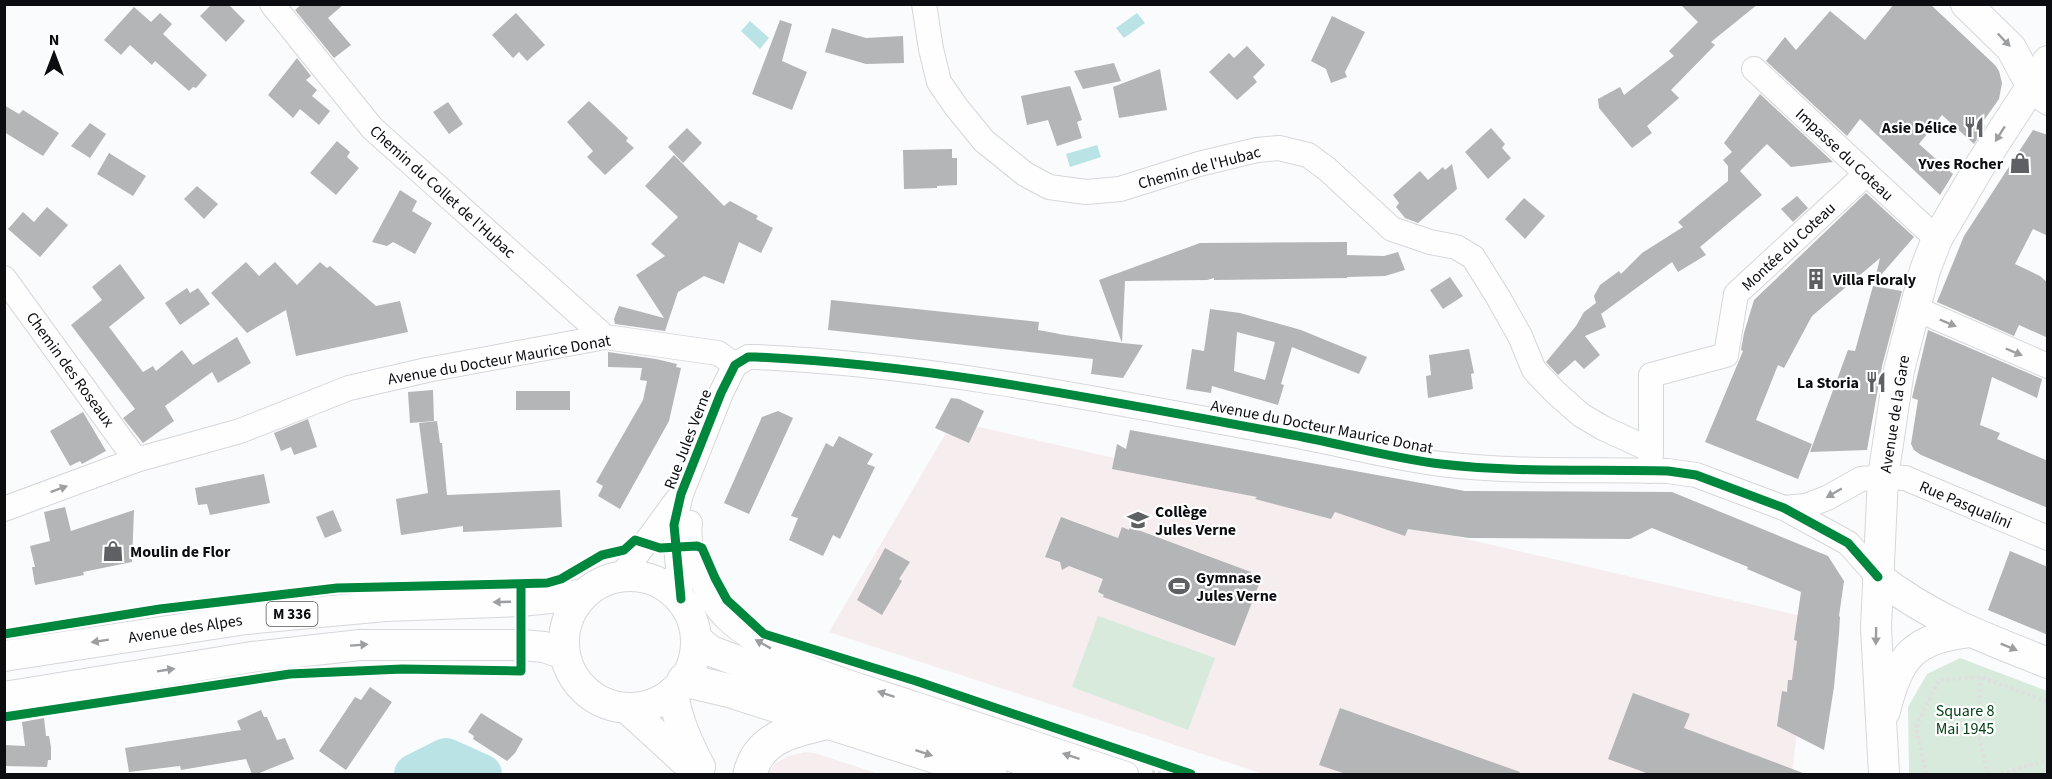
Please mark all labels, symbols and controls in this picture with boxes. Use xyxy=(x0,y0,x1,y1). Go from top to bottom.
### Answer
north arrow xyxy=(24,24,84,84)
text: N xyxy=(49,29,59,51)
one-way arrow xyxy=(1997,33,2011,48)
street label: Impasse du Coteau xyxy=(1790,103,1898,206)
restaurant icon: Asie Délice xyxy=(1962,115,1986,139)
place label: Asie Délice xyxy=(1881,117,1957,139)
street label: Chemin du Collet de l'Hubac xyxy=(365,120,520,263)
one-way arrow xyxy=(1994,126,2005,142)
street label: Chemin de l'Hubac xyxy=(1135,141,1263,195)
shop icon: Yves Rocher xyxy=(2008,151,2032,175)
place label: Yves Rocher xyxy=(1917,153,2004,175)
street label: Montée du Coteau xyxy=(1737,197,1841,296)
building icon: Villa Floraly xyxy=(1804,267,1828,291)
place label: Villa Floraly xyxy=(1832,269,1917,291)
street label: Chemin des Roseaux xyxy=(21,307,120,432)
one-way arrow xyxy=(1939,319,1957,328)
street label: Avenue du Docteur Maurice Donat xyxy=(386,329,613,390)
one-way arrow xyxy=(2006,347,2024,357)
street label: Avenue de la Gare xyxy=(1875,354,1915,475)
restaurant icon: La Storia xyxy=(1864,370,1888,394)
place label: La Storia xyxy=(1797,372,1859,394)
street label: Rue Jules Verne xyxy=(659,386,717,493)
street label: Avenue du Docteur Maurice Donat xyxy=(1209,395,1435,459)
street label: Rue Pasqualini xyxy=(1916,476,2015,534)
one-way arrow xyxy=(51,483,69,493)
one-way arrow xyxy=(1825,488,1842,498)
place label: Collège Jules Verne xyxy=(1155,501,1236,541)
school or university icon: Collège Jules Verne xyxy=(1126,508,1150,532)
shop icon: Moulin de Flor xyxy=(101,539,125,563)
place label: Moulin de Flor xyxy=(130,541,231,563)
place label: Gymnase Jules Verne xyxy=(1196,567,1277,607)
sports icon: Gymnase Jules Verne xyxy=(1167,574,1191,598)
one-way arrow xyxy=(493,597,512,606)
road number: M 336 xyxy=(266,602,318,626)
street label: Avenue des Alpes xyxy=(126,609,244,649)
one-way arrow xyxy=(1871,626,1881,645)
one-way arrow xyxy=(90,637,109,646)
one-way arrow xyxy=(754,639,771,649)
one-way arrow xyxy=(350,641,369,650)
one-way arrow xyxy=(2000,643,2018,653)
one-way arrow xyxy=(157,666,176,675)
one-way arrow xyxy=(877,689,895,699)
park label: Square 8 Mai 1945 xyxy=(1936,700,1994,740)
one-way arrow xyxy=(916,749,934,758)
one-way arrow xyxy=(1061,751,1079,760)

